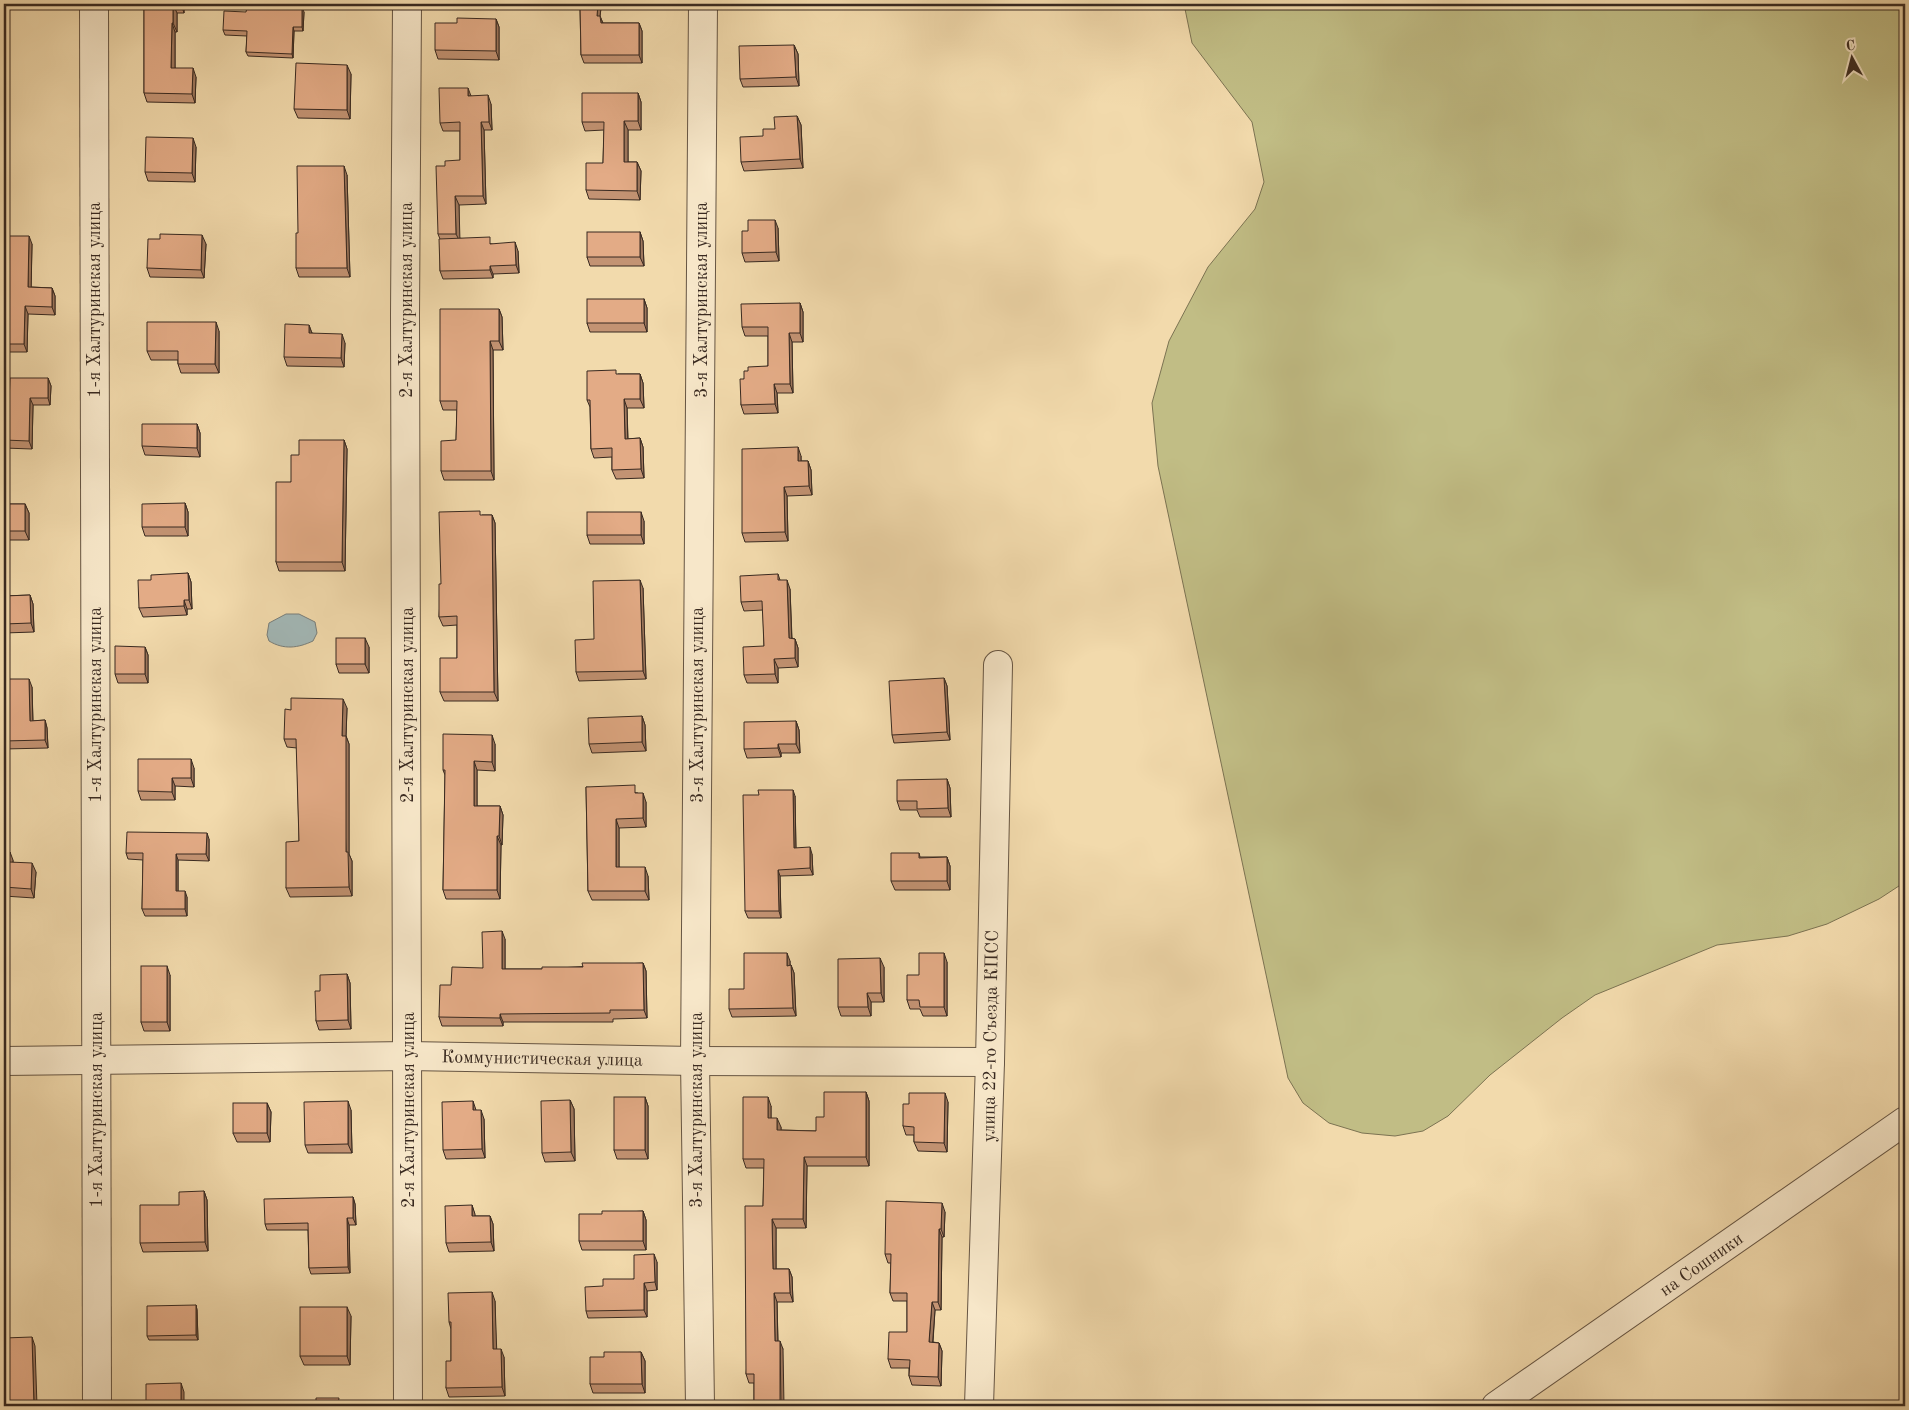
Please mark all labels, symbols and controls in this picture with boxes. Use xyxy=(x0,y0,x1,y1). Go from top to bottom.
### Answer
north arrow xyxy=(1826,32,1876,82)
text: С xyxy=(1845,39,1856,54)
street label: 1-я Халтуринская улица xyxy=(86,202,104,398)
street label: 2-я Халтуринская улица xyxy=(398,202,416,398)
street label: 3-я Халтуринская улица xyxy=(693,202,711,398)
street label: 1-я Халтуринская улица xyxy=(87,607,105,803)
street label: 2-я Халтуринская улица xyxy=(399,607,417,803)
street label: 3-я Халтуринская улица xyxy=(689,607,707,803)
street label: улица 22-го Съезда КПСС xyxy=(980,930,1002,1142)
street label: 1-я Халтуринская улица xyxy=(88,1012,106,1208)
street label: 2-я Халтуринская улица xyxy=(400,1012,418,1208)
street label: 3-я Халтуринская улица xyxy=(688,1012,706,1208)
street label: Коммунистическая улица xyxy=(441,1048,643,1070)
street label: на Сошники xyxy=(1657,1230,1746,1300)

